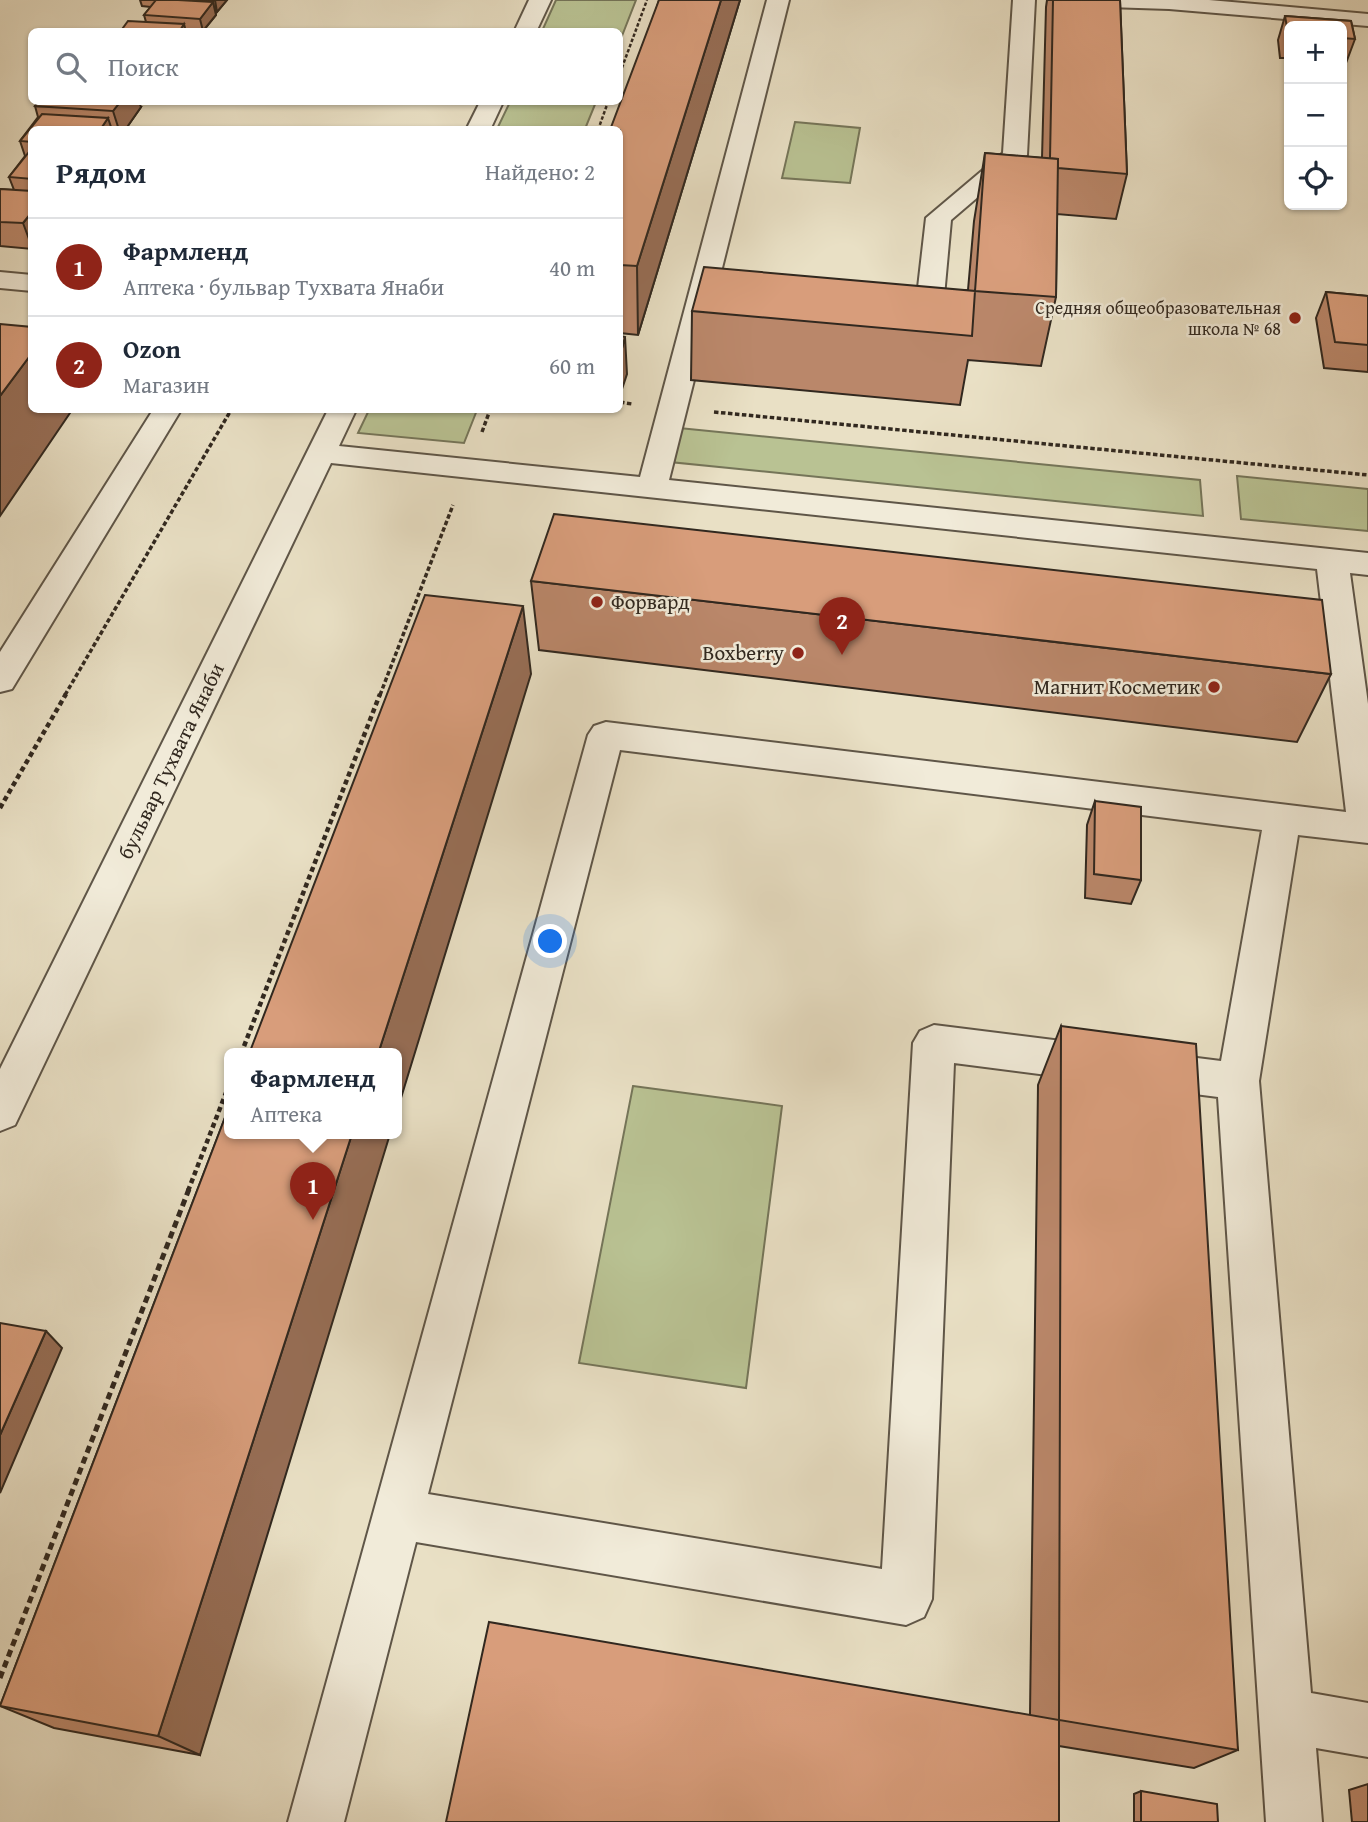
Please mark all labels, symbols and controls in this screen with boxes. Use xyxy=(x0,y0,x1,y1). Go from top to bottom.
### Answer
map controls xyxy=(1284,21,1347,210)
button: + xyxy=(1284,21,1347,84)
search box xyxy=(28,28,623,105)
text: Поиск xyxy=(108,47,179,86)
icon: search xyxy=(52,48,90,86)
button: − xyxy=(1284,84,1347,147)
button: locate xyxy=(1284,147,1347,210)
text: Рядом xyxy=(56,150,147,194)
text: Найдено: 2 xyxy=(485,155,595,188)
text: Фармленд xyxy=(123,231,248,270)
text: 1 xyxy=(73,251,85,284)
text: 40 m xyxy=(549,251,595,284)
text: Аптека · бульвар Тухвата Янаби xyxy=(123,270,444,303)
place label: Средняя общеобразовательная школа № 68 xyxy=(1035,294,1281,342)
marker: Средняя общеобразовательная школа № 68 xyxy=(1287,310,1303,326)
text: Ozon xyxy=(123,329,181,368)
text: 2 xyxy=(73,349,85,382)
text: 60 m xyxy=(549,349,595,382)
text: Магазин xyxy=(123,368,210,401)
place label: Форвард xyxy=(611,586,690,617)
marker: Форвард xyxy=(589,594,605,610)
pin: 2 xyxy=(819,597,865,655)
place label: Boxberry xyxy=(703,637,785,668)
marker: Boxberry xyxy=(790,645,806,661)
street label: бульвар Тухвата Янаби xyxy=(109,657,232,864)
place label: Магнит Косметик xyxy=(1034,671,1200,702)
marker: Магнит Косметик xyxy=(1206,679,1222,695)
your location xyxy=(533,924,567,958)
popup xyxy=(224,1048,402,1139)
text: Фармленд xyxy=(250,1058,376,1097)
text: Аптека xyxy=(250,1097,322,1130)
pin: 1 xyxy=(290,1162,336,1220)

